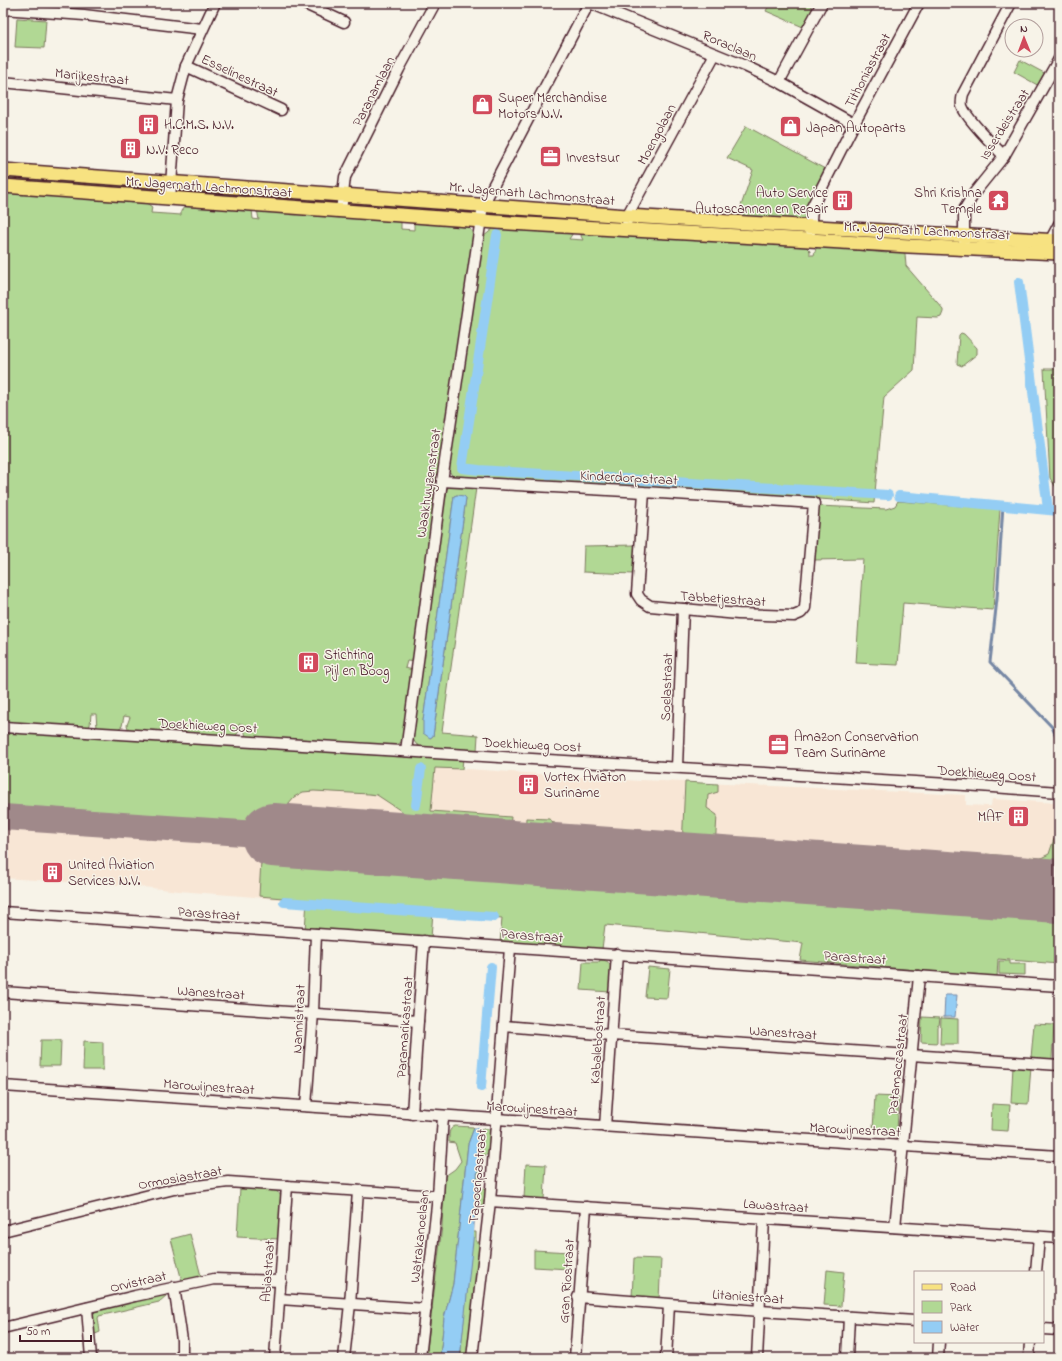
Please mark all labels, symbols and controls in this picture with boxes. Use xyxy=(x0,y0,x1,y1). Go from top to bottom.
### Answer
north arrow xyxy=(1004,18,1044,58)
text: N xyxy=(1020,21,1028,37)
street label: Roraclaan xyxy=(699,25,760,67)
street label: Tithoniastraat xyxy=(840,29,897,112)
street label: Esselinestraat xyxy=(197,49,282,104)
street label: Paranamlaan xyxy=(348,53,401,131)
street label: Marijkestraat xyxy=(54,63,130,92)
street label: Isserdeistraat xyxy=(975,85,1036,165)
place label: Super Merchandise Motors N.V. xyxy=(498,88,608,125)
shop icon: Super Merchandise Motors N.V. xyxy=(470,92,496,118)
street label: Moengolaan xyxy=(632,100,683,169)
building icon: H.C.M.S. N.V. xyxy=(135,111,161,137)
shop icon: Japan Autoparts xyxy=(777,114,803,140)
place label: H.C.M.S. N.V. xyxy=(164,115,234,136)
place label: Japan Autoparts xyxy=(806,118,906,139)
building icon: N.V. Reco xyxy=(118,136,144,162)
place label: N.V. Reco xyxy=(146,140,199,161)
office icon: Investsur xyxy=(537,144,563,170)
place label: Investsur xyxy=(566,148,620,169)
street label: Mr. Jagernath Lachmonstraat xyxy=(125,171,293,205)
street label: Mr. Jagernath Lachmonstraat xyxy=(448,177,616,213)
place label: Auto Service Autoscannen en Repair xyxy=(695,183,829,220)
place label: Shri Krishna Temple xyxy=(914,183,983,220)
building icon: Auto Service Autoscannen en Repair xyxy=(830,187,856,213)
temple icon: Shri Krishna Temple xyxy=(985,187,1011,213)
street label: Mr. Jagernath Lachmonstraat xyxy=(843,217,1011,247)
street label: Waakhuyzenstraat xyxy=(411,427,449,539)
street label: Kinderdorpstraat xyxy=(580,465,679,492)
street label: Tabbetjestraat xyxy=(679,586,767,613)
place label: Stichting Pijl en Boog xyxy=(324,645,389,683)
building icon: Stichting Pijl en Boog xyxy=(296,649,322,675)
street label: Soelastraat xyxy=(656,652,679,722)
street label: Doekhieweg Oost xyxy=(157,713,258,741)
place label: Amazon Conservation Team Suriname xyxy=(794,727,919,764)
office icon: Amazon Conservation Team Suriname xyxy=(766,731,792,757)
street label: Doekhieweg Oost xyxy=(481,732,582,760)
street label: Doekhieweg Oost xyxy=(936,761,1037,789)
place label: Vortex Aviaton Suriname xyxy=(543,767,626,804)
building icon: Vortex Aviaton Suriname xyxy=(515,771,541,797)
building icon: MAF xyxy=(1006,803,1032,829)
place label: MAF xyxy=(978,807,1004,828)
place label: United Aviation Services N.V. xyxy=(68,855,154,892)
building icon: United Aviation Services N.V. xyxy=(39,859,65,885)
street label: Parastraat xyxy=(177,902,241,927)
street label: Parastraat xyxy=(500,924,564,949)
street label: Parastraat xyxy=(823,946,887,971)
street label: Paramarikastraat xyxy=(391,975,420,1079)
street label: Wanestraat xyxy=(176,981,246,1006)
street label: Nannistraat xyxy=(287,984,312,1054)
street label: Kabalebostraat xyxy=(585,995,612,1085)
street label: Patamaccastraat xyxy=(883,1012,914,1116)
street label: Wanestraat xyxy=(748,1021,818,1046)
street label: Marowijnestraat xyxy=(163,1074,255,1101)
street label: Marowijnestraat xyxy=(486,1096,578,1123)
street label: Marowijnestraat xyxy=(809,1118,901,1143)
street label: Tapoeripastraat xyxy=(464,1128,493,1224)
street label: Ormosiastraat xyxy=(137,1161,224,1196)
street label: Watrakanoelaan xyxy=(405,1188,436,1284)
street label: Lawastraat xyxy=(743,1194,810,1219)
street label: Gran Riostraat xyxy=(554,1238,581,1324)
street label: Abiastraat xyxy=(256,1239,281,1303)
street label: Orvistraat xyxy=(108,1266,169,1299)
legend xyxy=(914,1271,1044,1343)
text: Road xyxy=(950,1279,976,1297)
street label: Litaniestraat xyxy=(711,1285,785,1310)
text: Park xyxy=(950,1299,972,1317)
scale bar xyxy=(20,1317,91,1343)
text: Water xyxy=(950,1319,979,1337)
text: 50 m xyxy=(26,1323,50,1341)

